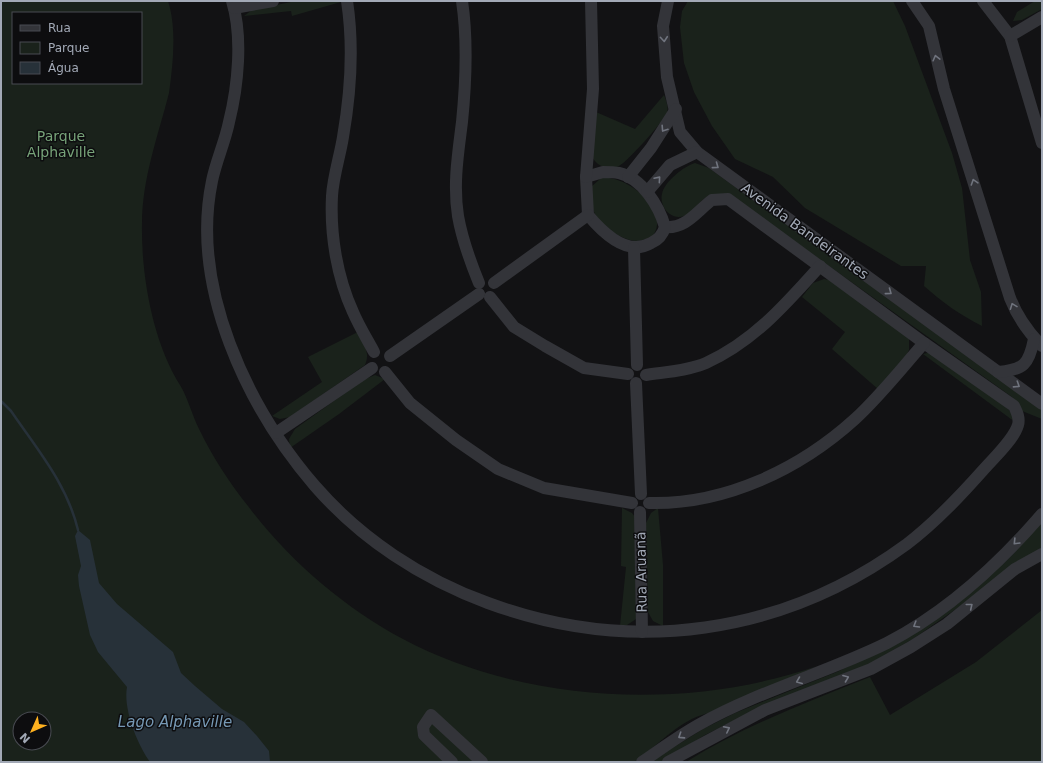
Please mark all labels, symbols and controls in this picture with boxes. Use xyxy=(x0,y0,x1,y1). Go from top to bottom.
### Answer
legend xyxy=(12,12,142,84)
text: Rua xyxy=(48,21,71,35)
one-way arrow xyxy=(659,36,668,42)
text: Parque xyxy=(48,41,89,55)
one-way arrow xyxy=(933,55,941,61)
text: Água xyxy=(48,60,79,75)
one-way arrow xyxy=(661,125,669,132)
park label: Parque Alphaville xyxy=(27,128,95,160)
one-way arrow xyxy=(712,161,719,169)
one-way arrow xyxy=(654,176,661,183)
street label: Avenida Bandeirantes xyxy=(738,179,872,283)
one-way arrow xyxy=(970,179,979,186)
one-way arrow xyxy=(884,287,891,294)
one-way arrow xyxy=(1010,303,1018,310)
one-way arrow xyxy=(1013,380,1020,388)
street label: Rua Aruanã xyxy=(632,531,650,613)
one-way arrow xyxy=(1013,537,1021,545)
one-way arrow xyxy=(965,603,972,610)
one-way arrow xyxy=(913,621,920,628)
one-way arrow xyxy=(843,675,850,683)
one-way arrow xyxy=(795,676,802,684)
north arrow xyxy=(12,711,52,751)
water label: Lago Alphaville xyxy=(118,713,232,731)
one-way arrow xyxy=(723,726,730,734)
text: N xyxy=(17,730,33,746)
one-way arrow xyxy=(679,731,686,738)

